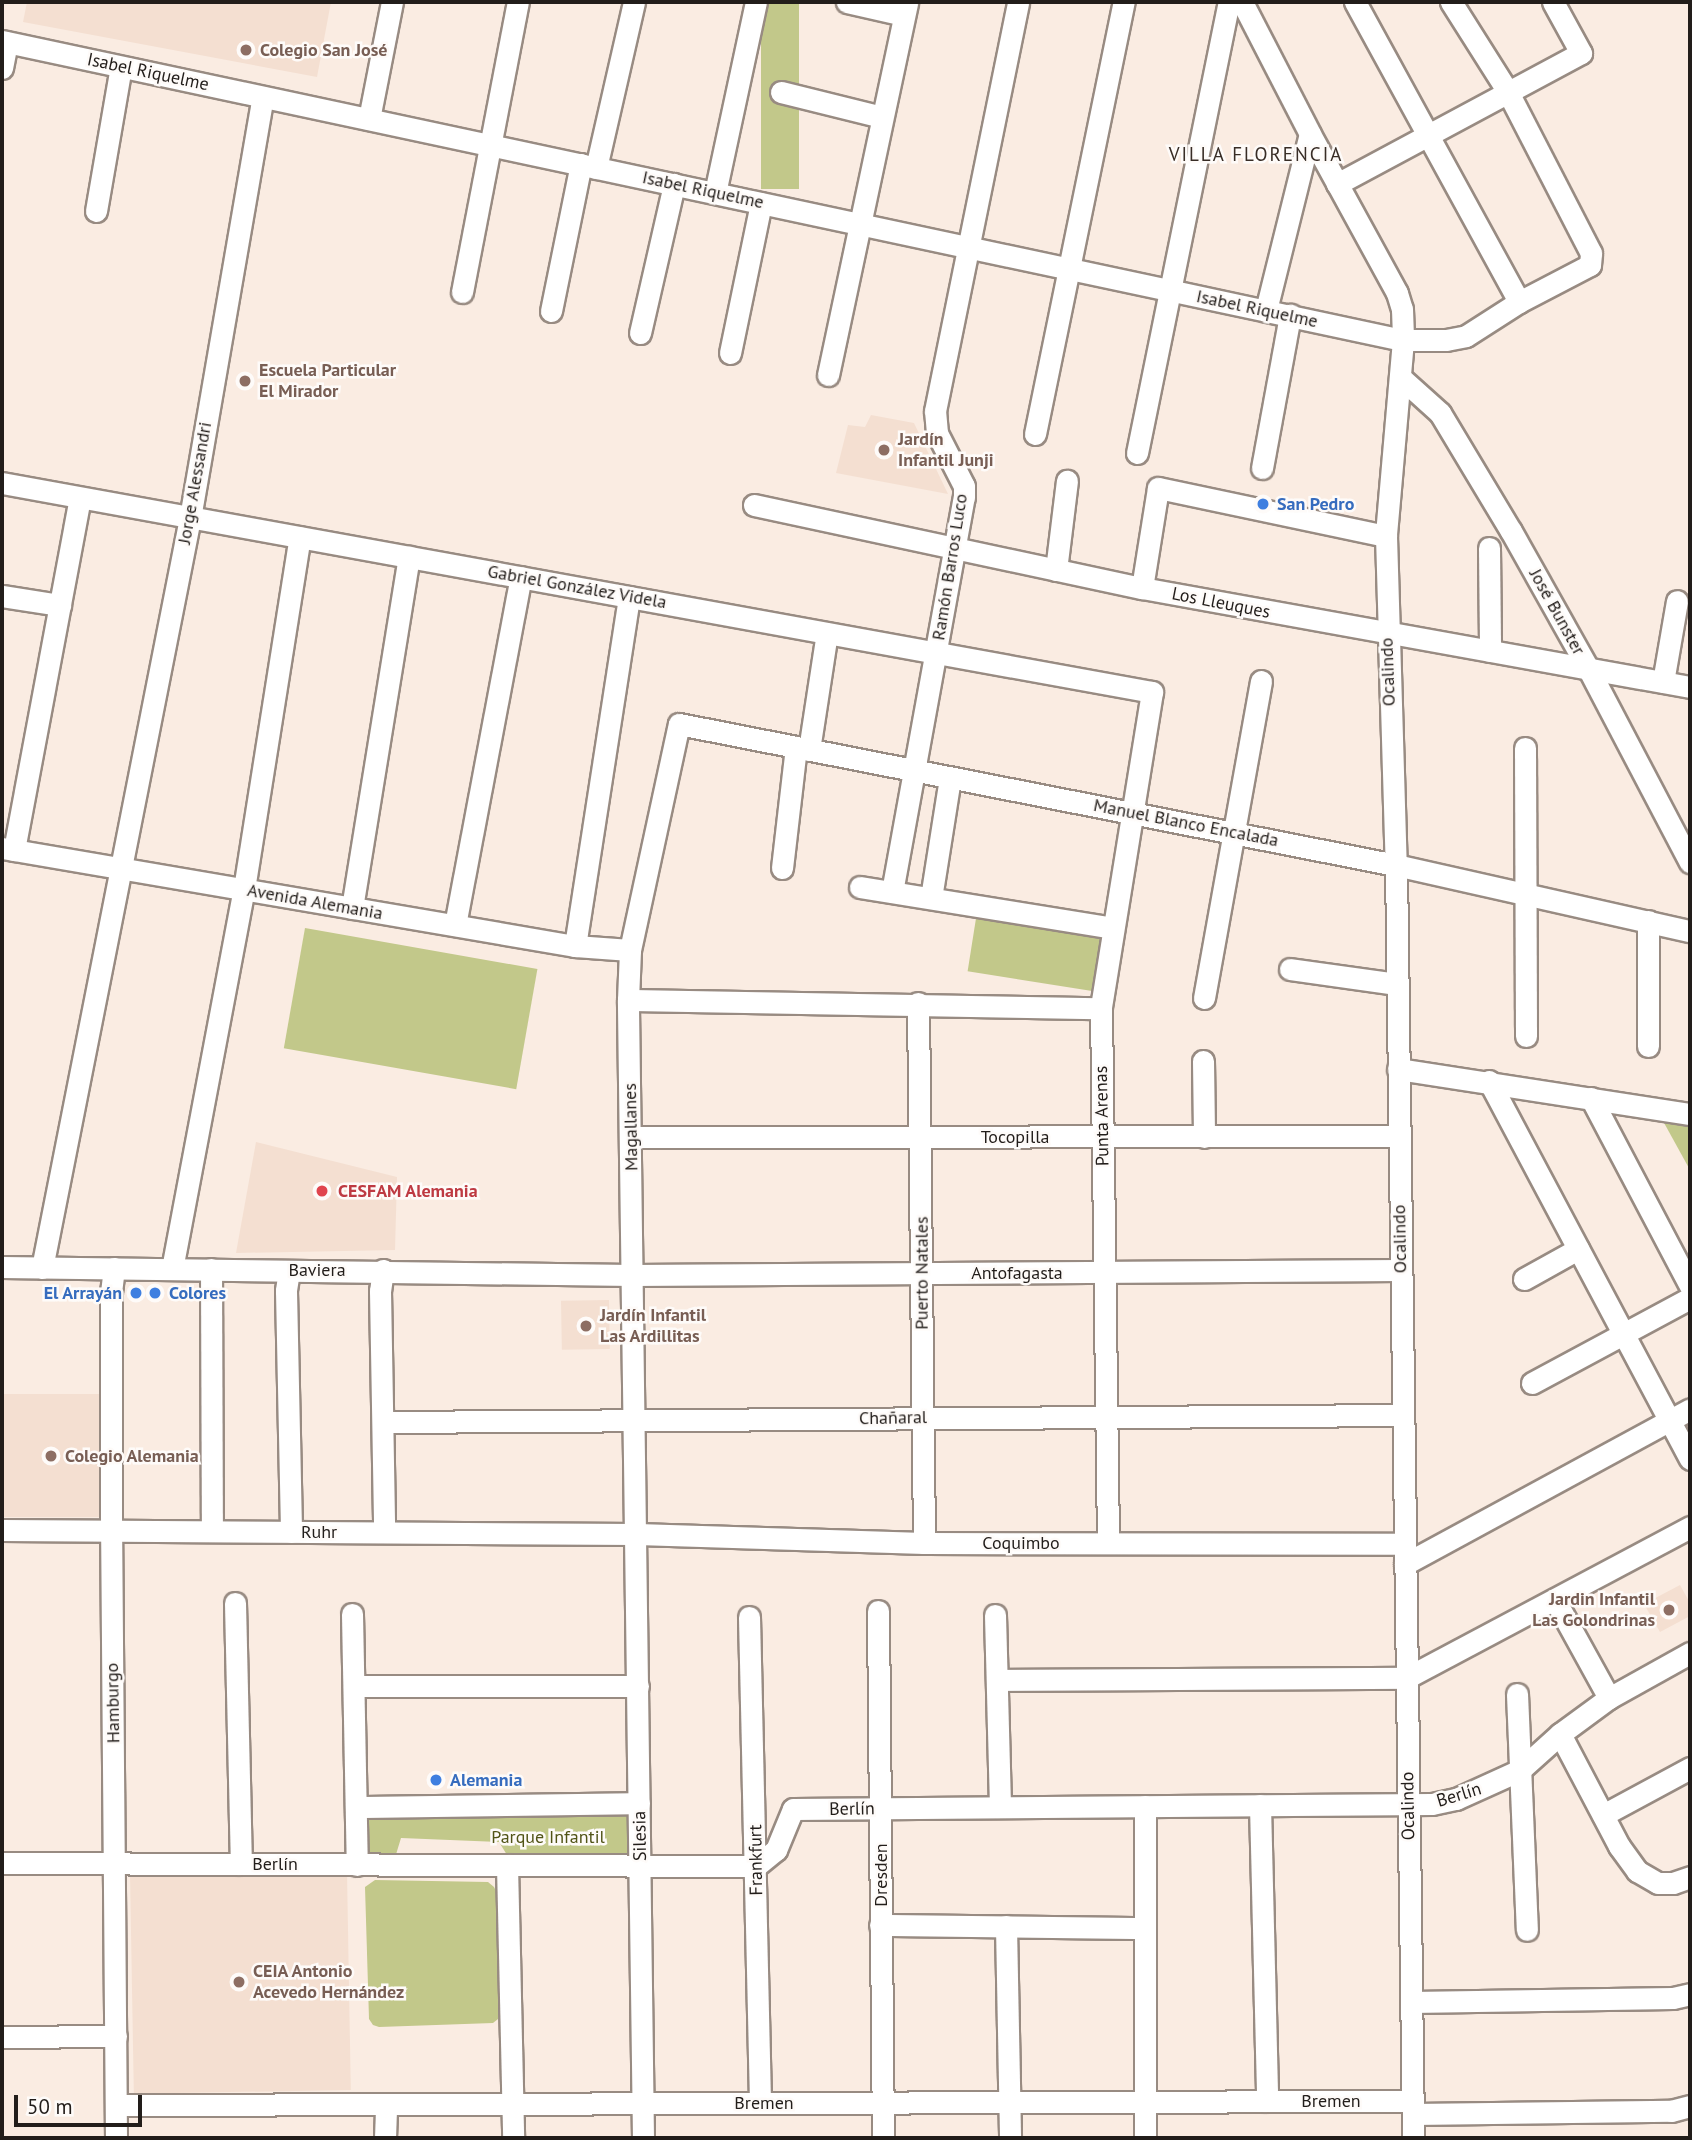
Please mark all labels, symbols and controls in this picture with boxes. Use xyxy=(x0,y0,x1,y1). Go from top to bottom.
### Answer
place label: Colegio San José xyxy=(260,39,387,61)
marker: Colegio San José xyxy=(238,42,254,58)
street label: Isabel Riquelme xyxy=(85,49,211,95)
district label: VILLA FLORENCIA xyxy=(1170,144,1342,166)
street label: Isabel Riquelme xyxy=(640,167,766,213)
street label: Isabel Riquelme xyxy=(1194,286,1320,332)
place label: Escuela Particular El Mirador xyxy=(259,360,396,402)
marker: Escuela Particular El Mirador xyxy=(237,373,253,389)
street label: Jorge Alessandri xyxy=(174,420,216,546)
place label: Jardín Infantil Junji xyxy=(898,429,994,472)
marker: Jardín Infantil Junji xyxy=(876,442,892,458)
street label: Ramón Barros Luco xyxy=(928,492,972,642)
place label: San Pedro xyxy=(1277,493,1354,515)
marker: San Pedro xyxy=(1255,496,1271,512)
street label: Gabriel González Videla xyxy=(485,561,669,613)
street label: José Bunster xyxy=(1524,565,1590,659)
street label: Los Lleuques xyxy=(1170,583,1272,623)
street label: Ocalindo xyxy=(1376,637,1400,707)
street label: Manuel Blanco Encalada xyxy=(1092,794,1280,852)
street label: Avenida Alemania xyxy=(245,879,385,925)
street label: Punta Arenas xyxy=(1090,1065,1114,1167)
street label: Magallanes xyxy=(619,1083,643,1171)
street label: Tocopilla xyxy=(981,1126,1049,1148)
place label: CESFAM Alemania xyxy=(338,1180,478,1202)
marker: CESFAM Alemania xyxy=(312,1181,332,1201)
street label: Ocalindo xyxy=(1389,1205,1411,1273)
street label: Puerto Natales xyxy=(911,1216,933,1330)
street label: Baviera xyxy=(288,1259,346,1281)
street label: Antofagasta xyxy=(971,1262,1063,1284)
place label: El Arrayán xyxy=(43,1282,122,1304)
place label: Colores xyxy=(169,1282,226,1304)
marker: El Arrayán xyxy=(128,1285,144,1301)
marker: Colores xyxy=(147,1285,163,1301)
place label: Jardín Infantil Las Ardillitas xyxy=(600,1305,706,1348)
marker: Jardín Infantil Las Ardillitas xyxy=(578,1318,594,1334)
street label: Chañaral xyxy=(859,1407,927,1429)
place label: Colegio Alemania xyxy=(65,1445,199,1467)
marker: Colegio Alemania xyxy=(43,1448,59,1464)
street label: Ruhr xyxy=(301,1521,337,1543)
street label: Coquimbo xyxy=(982,1532,1060,1554)
place label: Jardin Infantil Las Golondrinas xyxy=(1532,1589,1655,1632)
marker: Jardin Infantil Las Golondrinas xyxy=(1661,1602,1677,1618)
street label: Hamburgo xyxy=(101,1663,125,1743)
place label: Alemania xyxy=(450,1769,522,1791)
marker: Alemania xyxy=(428,1772,444,1788)
street label: Ocalindo xyxy=(1397,1772,1419,1840)
street label: Berlín xyxy=(1434,1778,1484,1812)
street label: Berlín xyxy=(829,1798,875,1820)
street label: Silesia xyxy=(629,1811,651,1861)
street label: Frankfurt xyxy=(745,1824,767,1896)
park label: Parque Infantil xyxy=(491,1826,605,1848)
street label: Dresden xyxy=(870,1843,892,1907)
street label: Berlín xyxy=(252,1853,298,1875)
place label: CEIA Antonio Acevedo Hernández xyxy=(253,1961,404,2004)
marker: CEIA Antonio Acevedo Hernández xyxy=(231,1974,247,1990)
scale bar xyxy=(18,2080,145,2124)
street label: Bremen xyxy=(1301,2090,1361,2112)
street label: Bremen xyxy=(734,2092,794,2114)
text: 50 m xyxy=(27,2093,73,2120)

